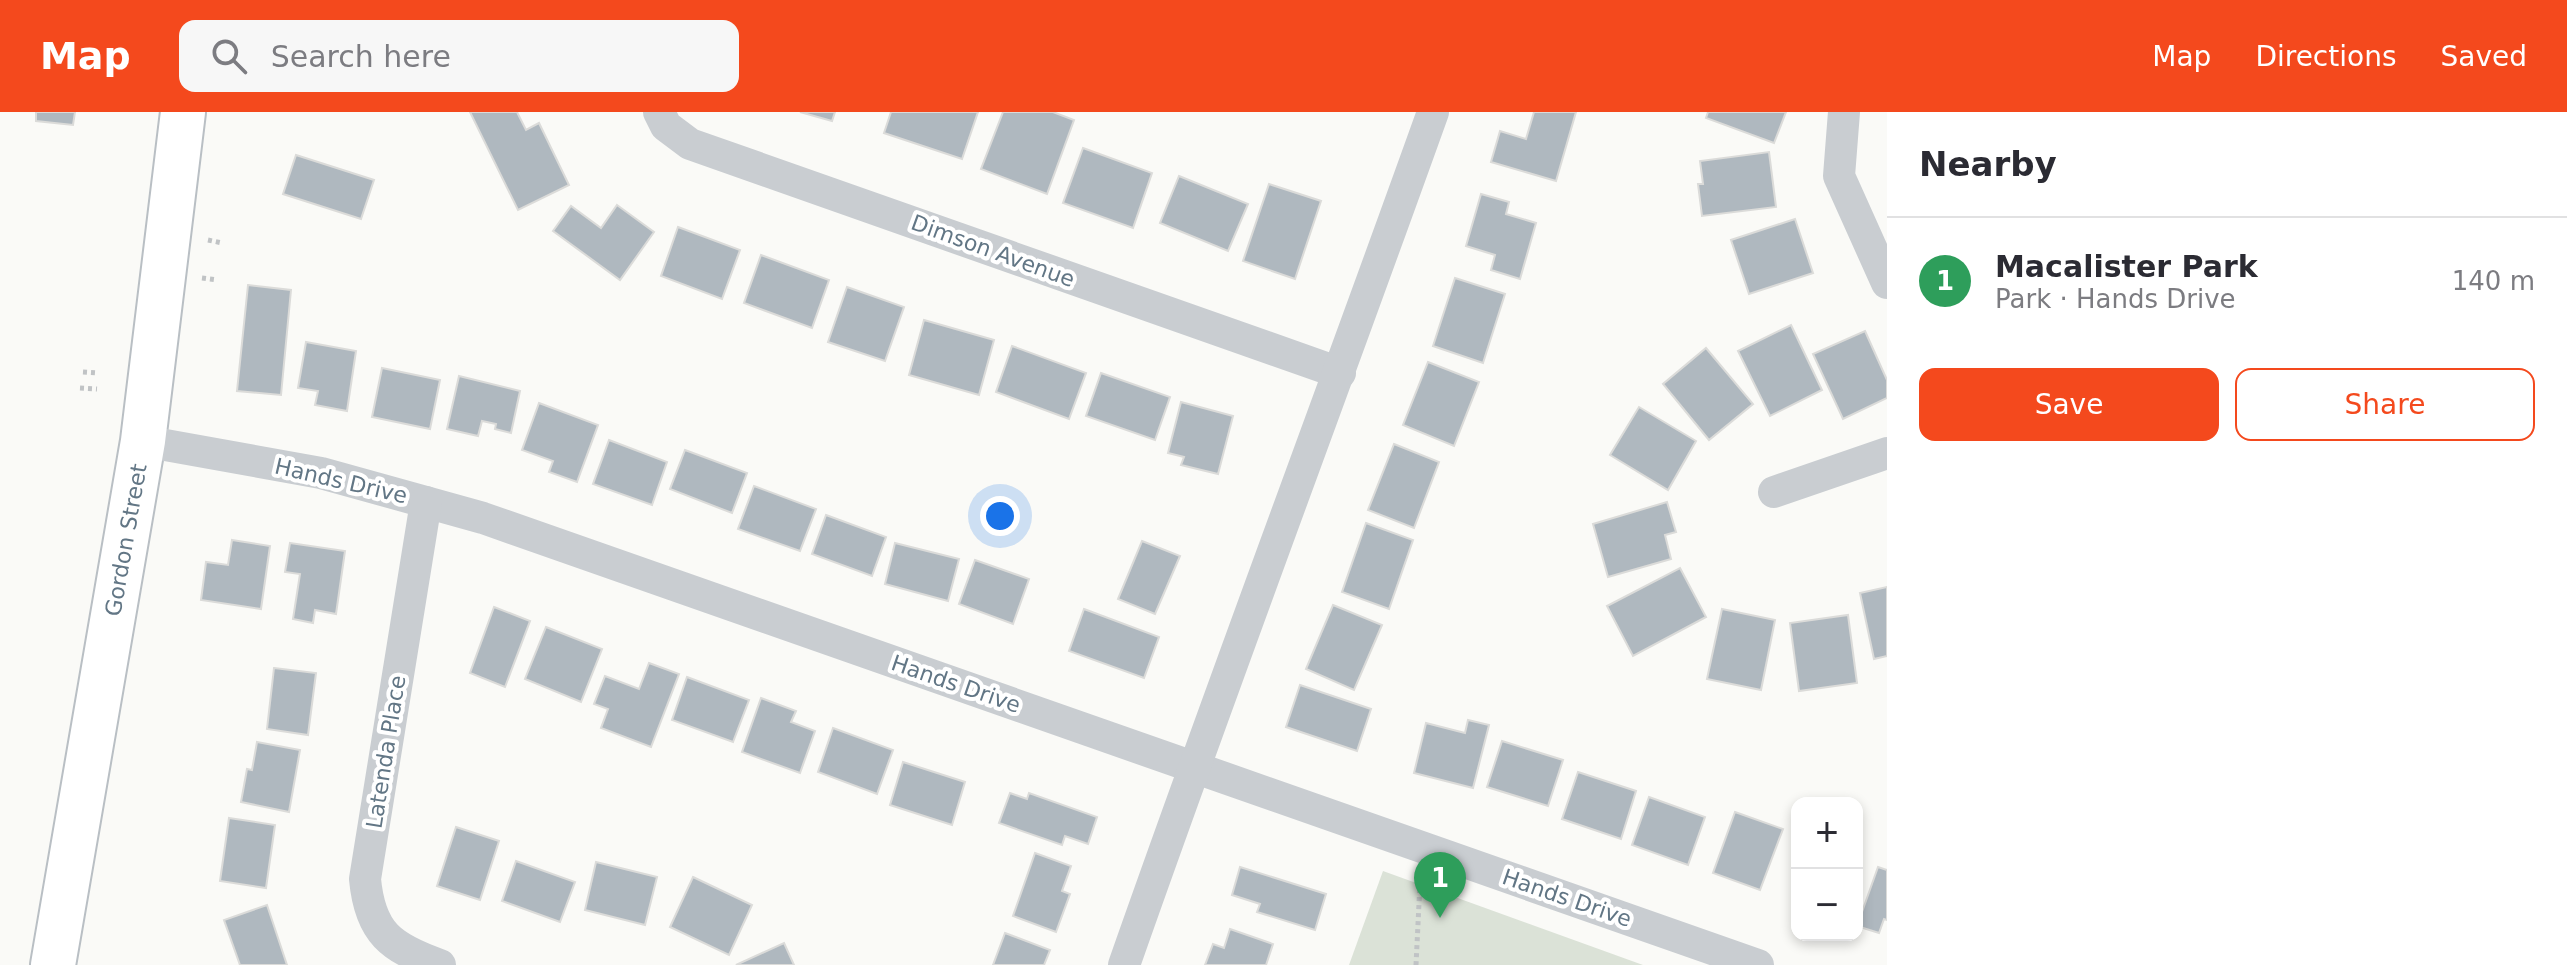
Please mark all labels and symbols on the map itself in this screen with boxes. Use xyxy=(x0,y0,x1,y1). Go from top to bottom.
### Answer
street label: Dimson Avenue xyxy=(908,210,1078,292)
street label: Hands Drive xyxy=(272,454,410,508)
street label: Gordon Street xyxy=(100,461,152,618)
your location xyxy=(980,496,1020,536)
street label: Hands Drive xyxy=(888,650,1024,718)
street label: Latenda Place xyxy=(362,674,410,830)
pin: 1 xyxy=(1414,852,1466,918)
street label: Hands Drive xyxy=(1499,864,1635,932)

